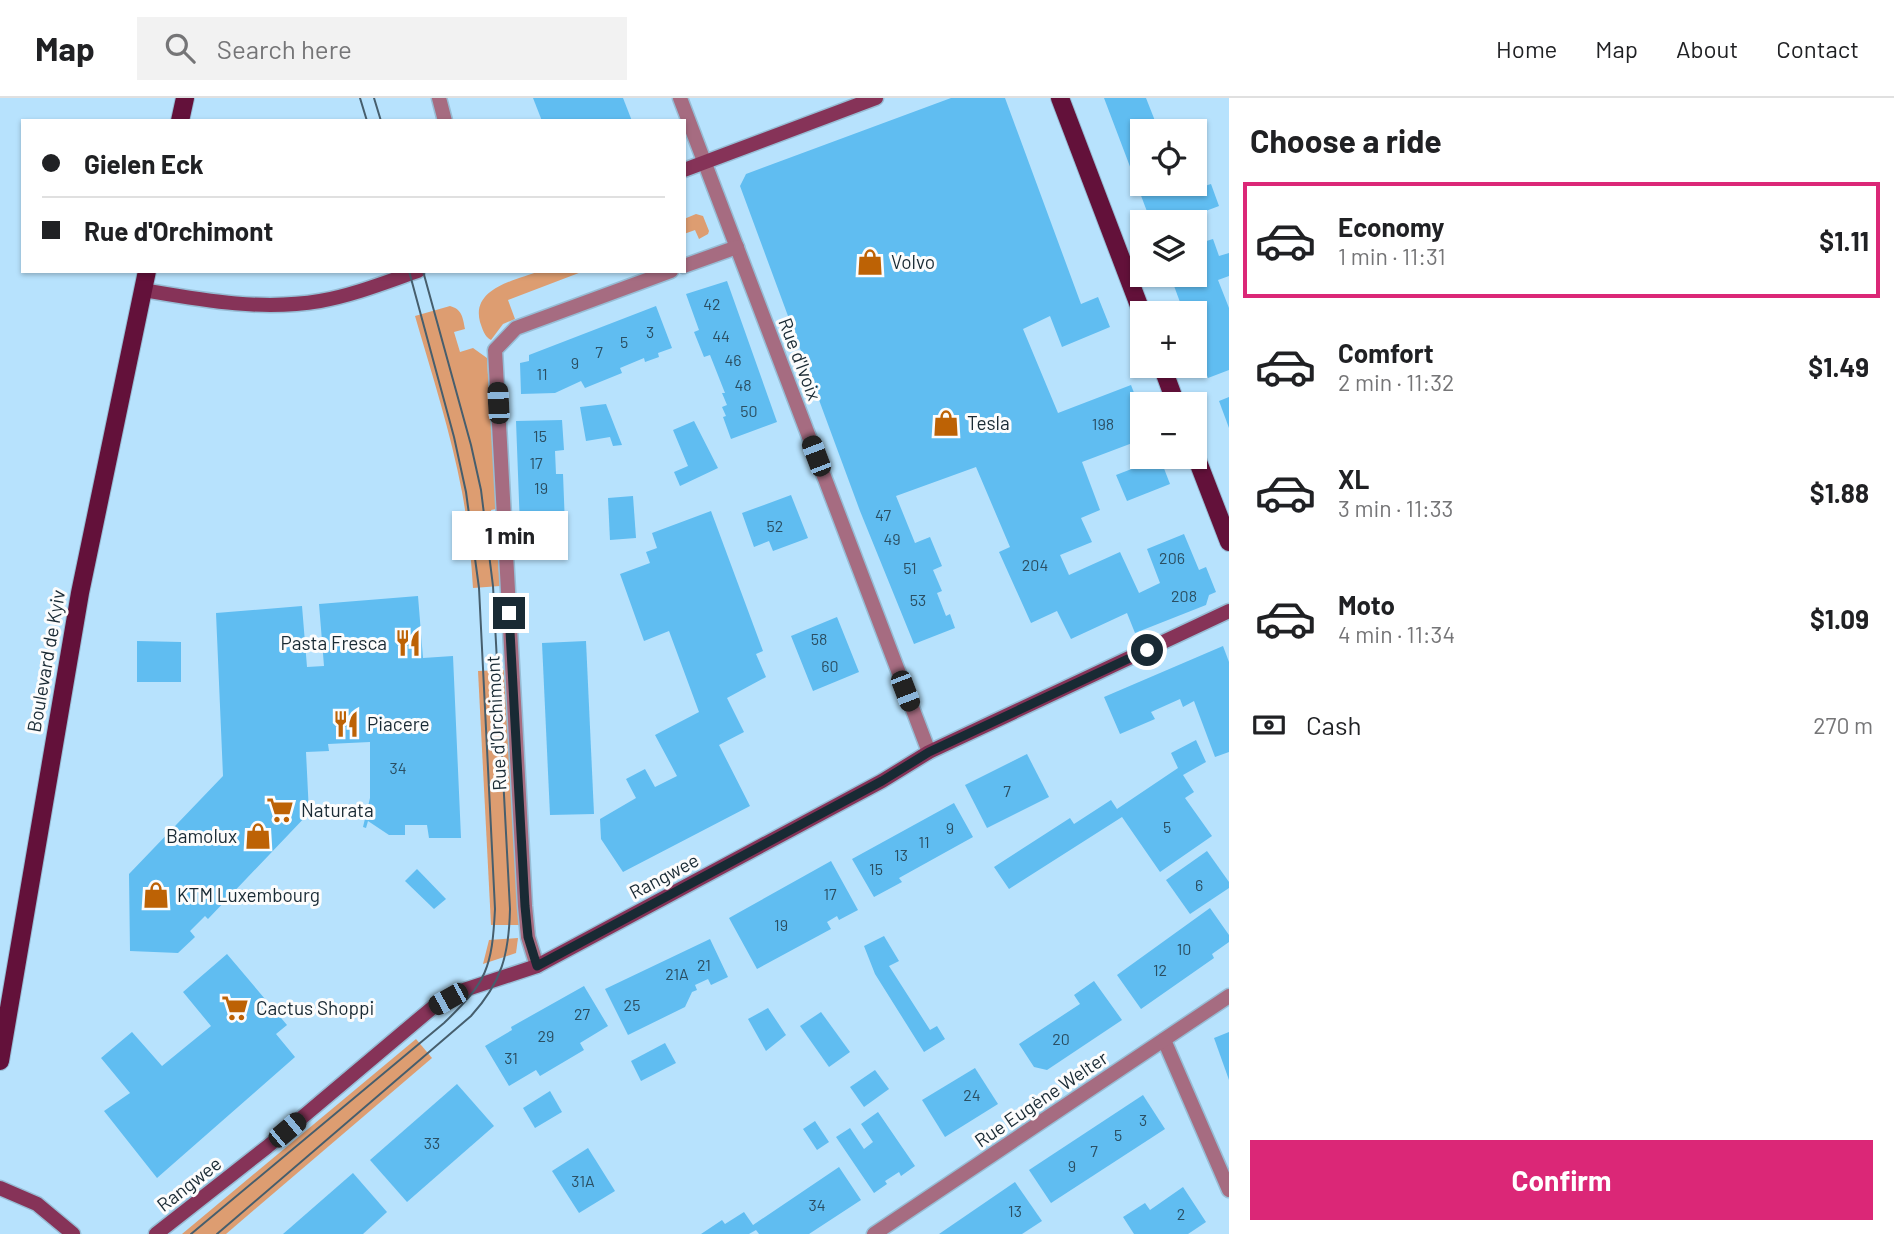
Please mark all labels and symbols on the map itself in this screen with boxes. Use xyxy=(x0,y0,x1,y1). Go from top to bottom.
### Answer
shop icon: Volvo xyxy=(855,247,885,277)
place label: Volvo xyxy=(891,250,935,273)
house number: 42 xyxy=(703,294,721,313)
street label: Rue d'Ivoix xyxy=(774,314,827,403)
house number: 3 xyxy=(646,322,654,341)
house number: 44 xyxy=(712,326,730,345)
house number: 5 xyxy=(620,332,628,351)
house number: 7 xyxy=(595,342,603,361)
house number: 46 xyxy=(724,350,742,369)
house number: 9 xyxy=(571,353,579,372)
house number: 11 xyxy=(536,364,548,383)
house number: 48 xyxy=(734,375,752,394)
car xyxy=(487,381,510,425)
house number: 50 xyxy=(740,401,758,420)
shop icon: Tesla xyxy=(931,408,961,438)
place label: Tesla xyxy=(967,411,1010,434)
house number: 198 xyxy=(1092,414,1114,433)
house number: 15 xyxy=(533,426,547,445)
car xyxy=(799,433,834,479)
house number: 17 xyxy=(529,453,543,472)
house number: 19 xyxy=(534,478,548,497)
house number: 47 xyxy=(875,505,891,524)
callout: 1 min xyxy=(451,512,567,560)
house number: 52 xyxy=(767,516,783,535)
house number: 49 xyxy=(883,529,901,548)
house number: 206 xyxy=(1159,548,1185,567)
house number: 204 xyxy=(1022,555,1048,574)
house number: 51 xyxy=(903,558,917,577)
house number: 208 xyxy=(1171,586,1197,605)
street label: Boulevard de Kyiv xyxy=(22,588,69,734)
house number: 53 xyxy=(910,590,926,609)
route end xyxy=(493,597,525,629)
restaurant icon: Pasta Fresca xyxy=(393,628,423,658)
house number: 58 xyxy=(811,629,827,648)
place label: Pasta Fresca xyxy=(280,631,387,654)
route start xyxy=(1131,634,1163,666)
street label: Rue d'Orchimont xyxy=(480,655,511,791)
house number: 60 xyxy=(821,656,839,675)
car xyxy=(888,668,923,714)
restaurant icon: Piacere xyxy=(331,709,361,739)
place label: Piacere xyxy=(367,712,430,735)
house number: 34 xyxy=(389,758,407,777)
house number: 7 xyxy=(1003,781,1011,800)
supermarket icon: Naturata xyxy=(265,795,295,825)
place label: Naturata xyxy=(301,798,374,821)
house number: 5 xyxy=(1163,817,1171,836)
house number: 9 xyxy=(946,818,954,837)
shop icon: Bamolux xyxy=(243,821,273,851)
place label: Bamolux xyxy=(166,824,237,847)
house number: 11 xyxy=(918,832,930,851)
house number: 13 xyxy=(894,845,908,864)
street label: Rangwee xyxy=(625,848,702,903)
house number: 15 xyxy=(869,859,883,878)
house number: 6 xyxy=(1195,875,1203,894)
shop icon: KTM Luxembourg xyxy=(141,880,171,910)
place label: KTM Luxembourg xyxy=(177,883,320,906)
house number: 17 xyxy=(823,884,837,903)
house number: 19 xyxy=(774,915,788,934)
house number: 10 xyxy=(1177,939,1191,958)
house number: 21 xyxy=(697,955,711,974)
house number: 12 xyxy=(1153,960,1167,979)
house number: 21A xyxy=(665,964,689,983)
car xyxy=(425,980,472,1018)
supermarket icon: Cactus Shoppi xyxy=(220,993,250,1023)
house number: 25 xyxy=(624,995,640,1014)
place label: Cactus Shoppi xyxy=(256,996,374,1019)
house number: 27 xyxy=(574,1004,590,1023)
house number: 29 xyxy=(538,1026,554,1045)
house number: 20 xyxy=(1052,1029,1070,1048)
street label: Rue Eugène Welter xyxy=(970,1045,1112,1152)
house number: 31 xyxy=(504,1048,518,1067)
house number: 24 xyxy=(963,1085,981,1104)
car xyxy=(265,1108,310,1152)
house number: 3 xyxy=(1139,1110,1147,1129)
house number: 5 xyxy=(1114,1125,1122,1144)
house number: 33 xyxy=(424,1133,440,1152)
house number: 7 xyxy=(1090,1141,1098,1160)
street label: Rangwee xyxy=(152,1151,225,1216)
house number: 9 xyxy=(1068,1156,1076,1175)
house number: 31A xyxy=(571,1171,595,1190)
house number: 34 xyxy=(808,1195,826,1214)
house number: 13 xyxy=(1008,1201,1022,1220)
house number: 2 xyxy=(1177,1204,1185,1223)

